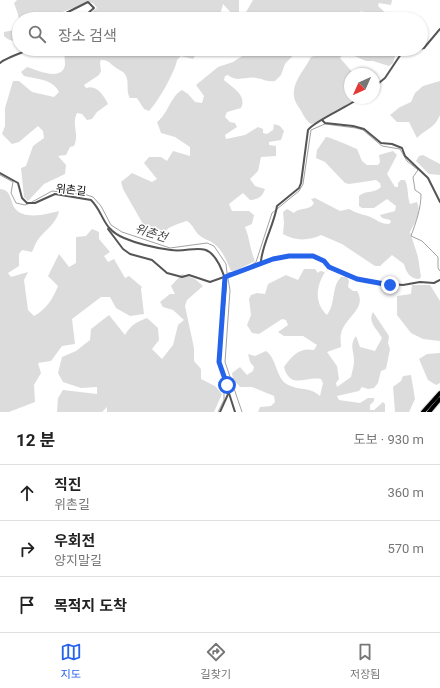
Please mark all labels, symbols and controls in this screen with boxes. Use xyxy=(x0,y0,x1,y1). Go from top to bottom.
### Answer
search box xyxy=(12,12,428,56)
icon: search xyxy=(26,23,48,45)
text: 장소 검색 xyxy=(58,27,117,45)
north arrow xyxy=(344,68,380,104)
street label: 위촌길 xyxy=(55,182,87,198)
water label: 위촌천 xyxy=(133,221,171,245)
route end xyxy=(381,276,399,294)
route start xyxy=(218,376,236,394)
text: 12 분 xyxy=(16,430,55,450)
text: 도보 · 930 m xyxy=(354,432,424,447)
text: 직진 xyxy=(54,476,82,494)
icon: ahead xyxy=(16,482,38,504)
text: 360 m xyxy=(387,485,424,500)
text: 위촌길 xyxy=(54,497,90,512)
text: 우회전 xyxy=(54,532,95,550)
icon: right xyxy=(16,538,38,560)
text: 570 m xyxy=(387,541,424,556)
text: 양지말길 xyxy=(54,553,102,568)
icon: arrive xyxy=(16,594,38,616)
text: 목적지 도착 xyxy=(54,597,127,615)
tab: 지도 xyxy=(60,641,82,681)
tab: 길찾기 xyxy=(201,641,231,681)
tab: 저장됨 xyxy=(350,641,380,681)

